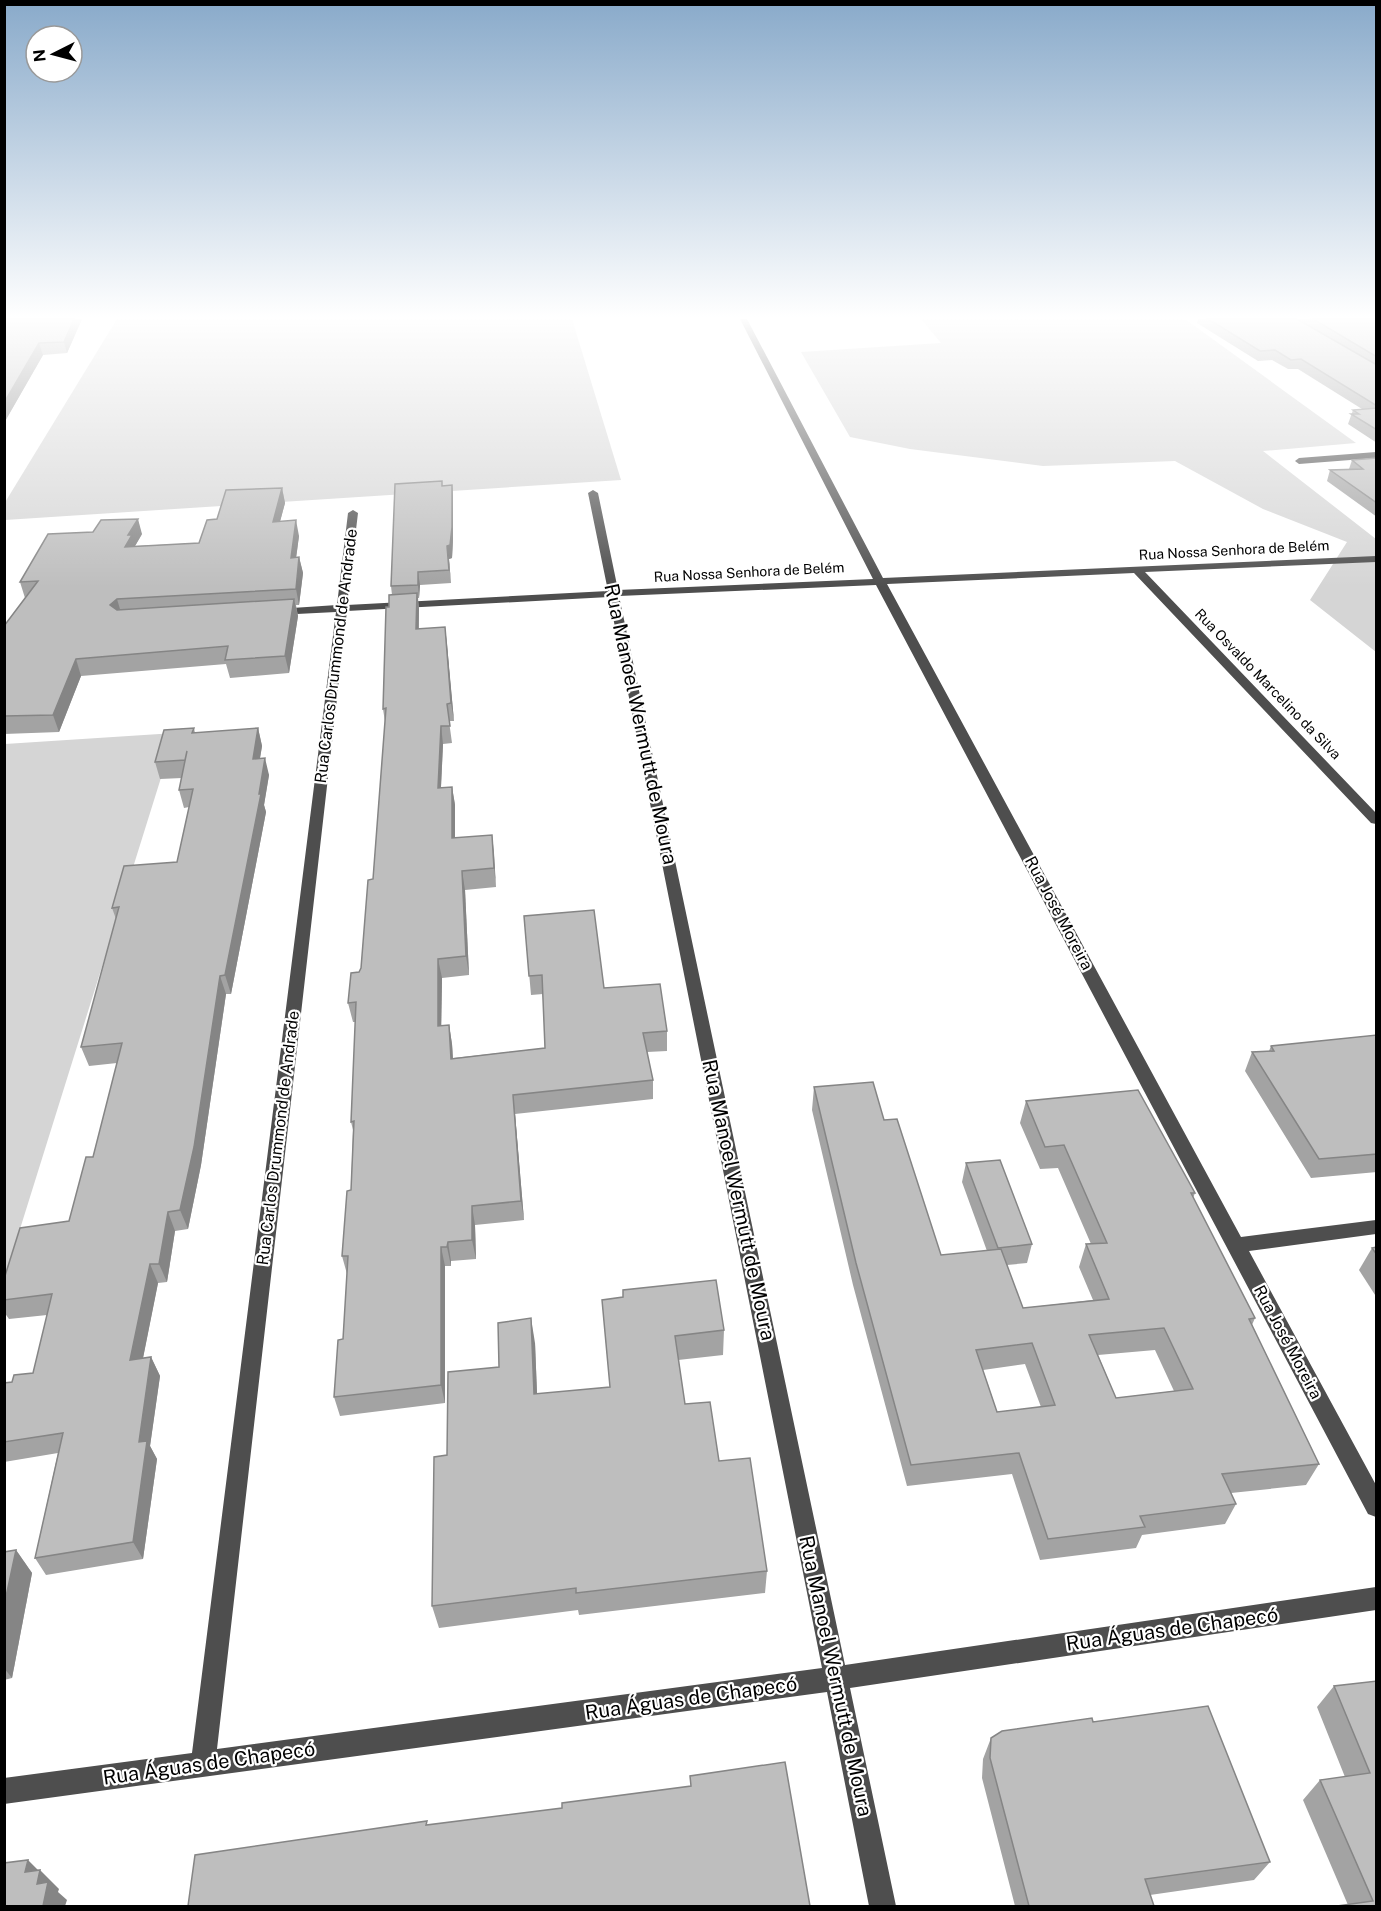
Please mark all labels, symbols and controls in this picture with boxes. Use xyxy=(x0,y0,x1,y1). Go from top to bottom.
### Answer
north arrow xyxy=(24,24,84,84)
text: N xyxy=(29,48,50,63)
street label: Rua Carlos Drummond de Andrade xyxy=(311,528,361,784)
street label: Rua Nossa Senhora de Belém xyxy=(1138,537,1330,563)
street label: Rua Nossa Senhora de Belém xyxy=(653,559,845,585)
street label: Rua Manoel Wermutt de Moura xyxy=(599,581,683,867)
street label: Rua Osvaldo Marcelino da Silva xyxy=(1192,605,1344,763)
street label: Rua José Moreira xyxy=(1021,853,1097,973)
street label: Rua Carlos Drummond de Andrade xyxy=(253,1010,303,1266)
street label: Rua Manoel Wermutt de Moura xyxy=(697,1057,781,1343)
street label: Rua José Moreira xyxy=(1250,1282,1326,1402)
street label: Rua Manoel Wermutt de Moura xyxy=(794,1533,878,1819)
street label: Rua Águas de Chapecó xyxy=(1064,1601,1280,1656)
street label: Rua Águas de Chapecó xyxy=(583,1670,799,1725)
street label: Rua Águas de Chapecó xyxy=(101,1735,317,1790)

